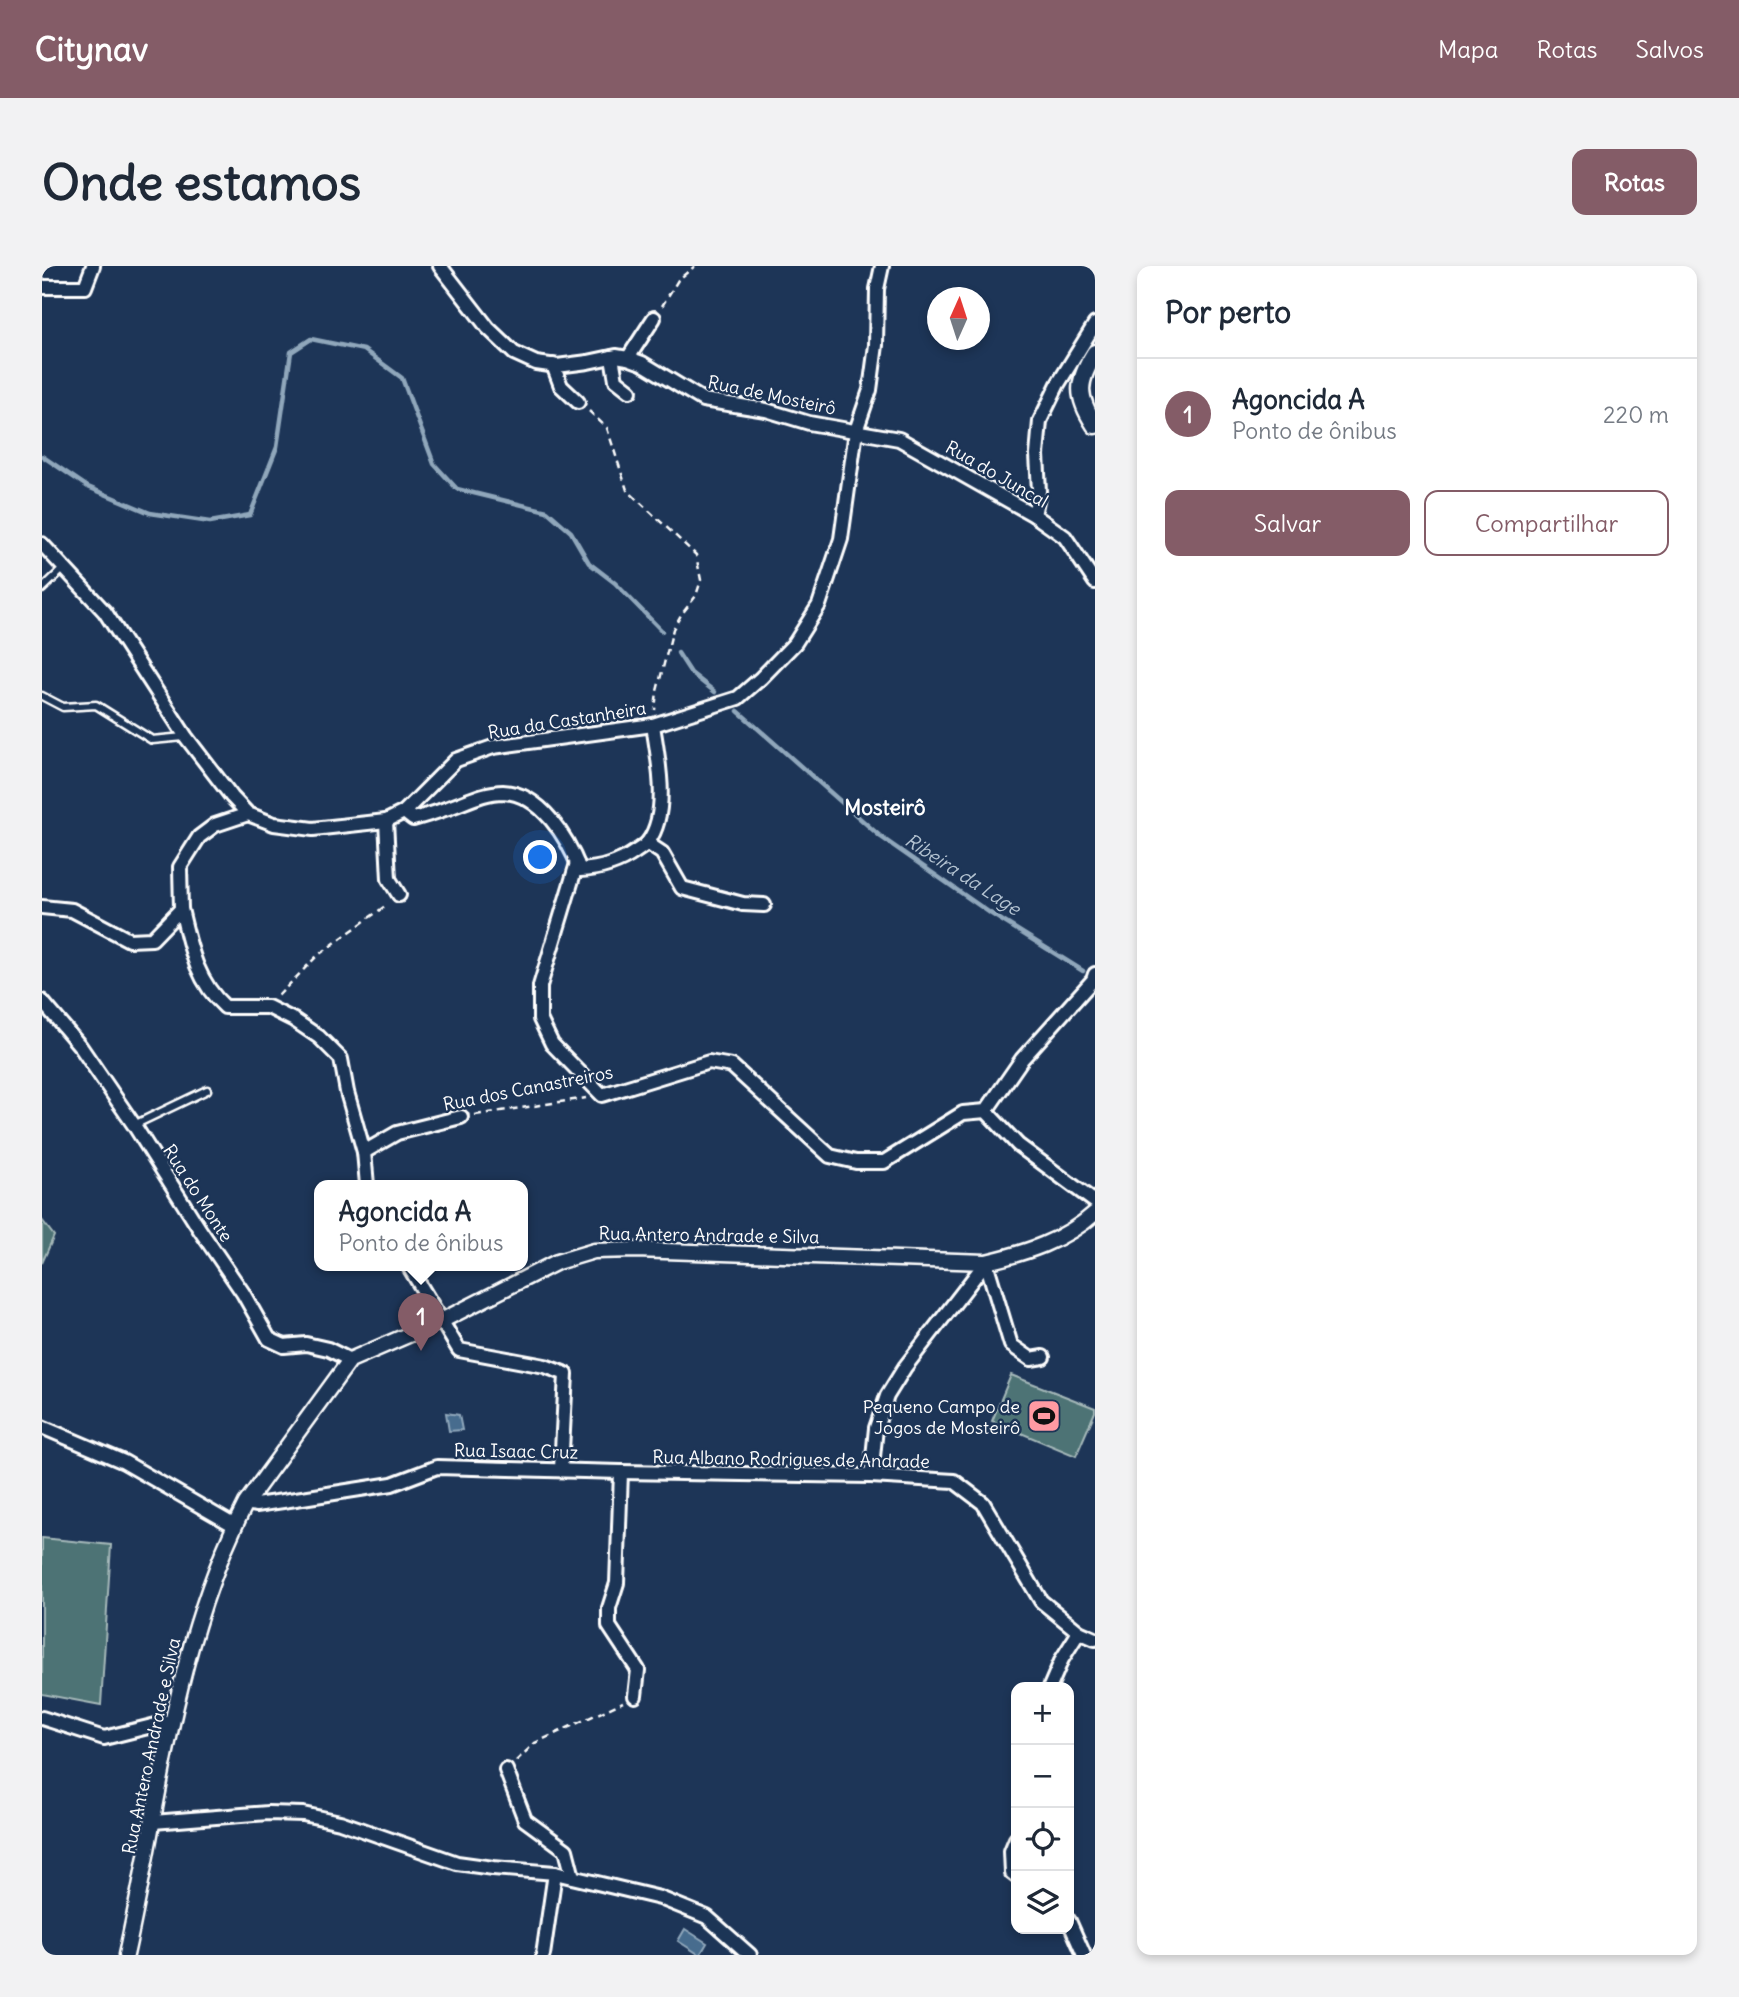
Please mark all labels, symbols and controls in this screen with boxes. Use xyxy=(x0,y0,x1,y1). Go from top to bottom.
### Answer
text: Citynav xyxy=(35,28,148,70)
text: Mapa xyxy=(1438,34,1498,64)
text: Rotas xyxy=(1536,34,1598,64)
text: Salvos xyxy=(1636,34,1704,64)
button: Rotas xyxy=(1572,149,1697,215)
text: Onde estamos xyxy=(42,152,361,213)
north arrow xyxy=(927,287,990,350)
text: Por perto xyxy=(1165,293,1291,331)
street label: Rua de Mosteirô xyxy=(706,370,838,420)
text: Agoncida A xyxy=(1232,383,1365,416)
text: 1 xyxy=(1183,400,1193,429)
text: 220 m xyxy=(1603,400,1669,429)
text: Ponto de ônibus xyxy=(1232,416,1397,445)
street label: Rua do Juncal xyxy=(942,435,1052,513)
button: Salvar xyxy=(1165,490,1410,556)
button: Compartilhar xyxy=(1424,490,1669,556)
street label: Rua da Castanheira xyxy=(486,696,648,744)
district label: Mosteirô xyxy=(844,794,926,821)
water label: Ribeira da Lage xyxy=(901,828,1027,921)
your location xyxy=(523,840,557,874)
street label: Rua dos Canastreiros xyxy=(441,1060,615,1116)
street label: Rua do Monte xyxy=(158,1140,238,1246)
popup xyxy=(314,1180,528,1271)
text: Agoncida A xyxy=(339,1195,472,1228)
street label: Rua Antero Andrade e Silva xyxy=(598,1222,820,1248)
text: Ponto de ônibus xyxy=(339,1228,503,1257)
pin: 1 xyxy=(398,1293,444,1351)
place label: Pequeno Campo de Jogos de Mosteirô xyxy=(863,1395,1020,1439)
sports icon: Pequeno Campo de Jogos de Mosteirô xyxy=(1025,1397,1063,1435)
street label: Rua Isaac Cruz xyxy=(454,1438,579,1464)
street label: Rua Albano Rodrigues de Andrade xyxy=(652,1445,930,1473)
street label: Rua Antero Andrade e Silva xyxy=(117,1636,185,1856)
map controls xyxy=(1011,1682,1074,1934)
button: + xyxy=(1011,1682,1074,1745)
button: − xyxy=(1011,1745,1074,1808)
button: locate xyxy=(1011,1808,1074,1871)
button: layers xyxy=(1011,1871,1074,1934)

